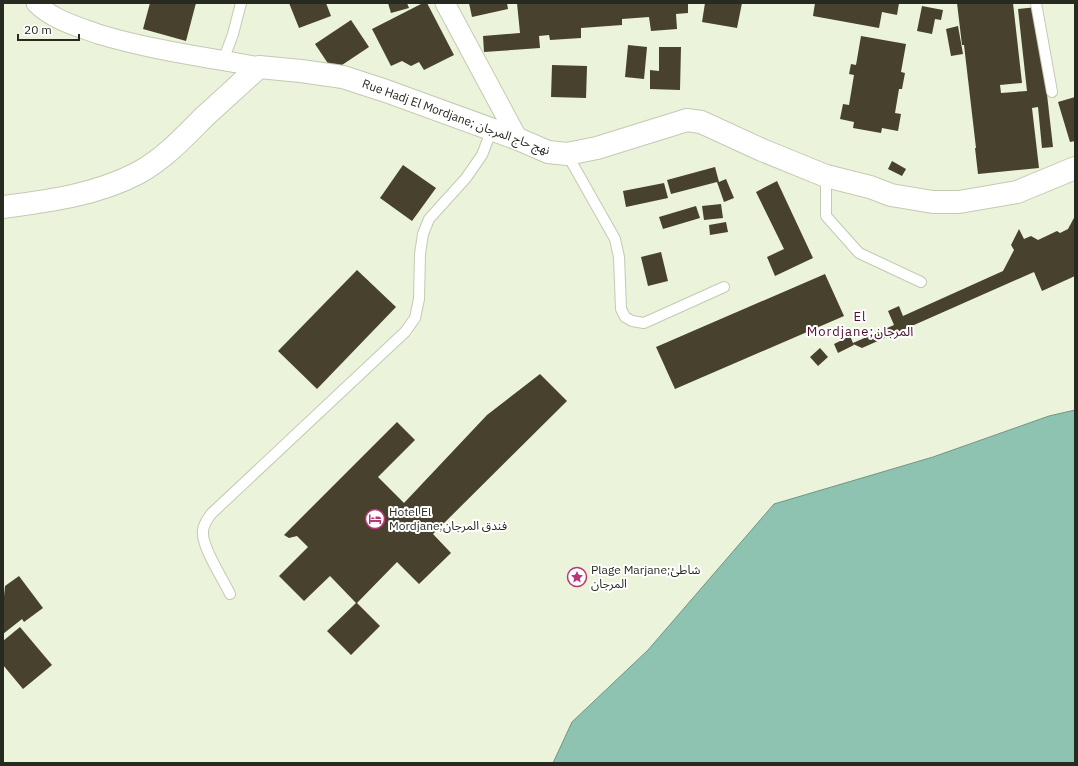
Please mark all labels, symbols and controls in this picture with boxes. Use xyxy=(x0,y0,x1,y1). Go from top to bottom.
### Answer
scale bar xyxy=(18,16,79,42)
text: 20 m xyxy=(24,22,52,37)
street label: Rue Hadj El Mordjane; نهج حاج المرجان xyxy=(360,76,552,159)
district label: El Mordjane;المرجان xyxy=(807,308,913,340)
place label: Hotel El Mordjane;فندق المرجان xyxy=(389,504,507,533)
hotel icon: Hotel El Mordjane;فندق المرجان xyxy=(364,508,386,530)
place label: Plage Marjane;شاطئ المرجان xyxy=(591,562,700,591)
place icon: Plage Marjane;شاطئ المرجان xyxy=(566,566,588,588)

